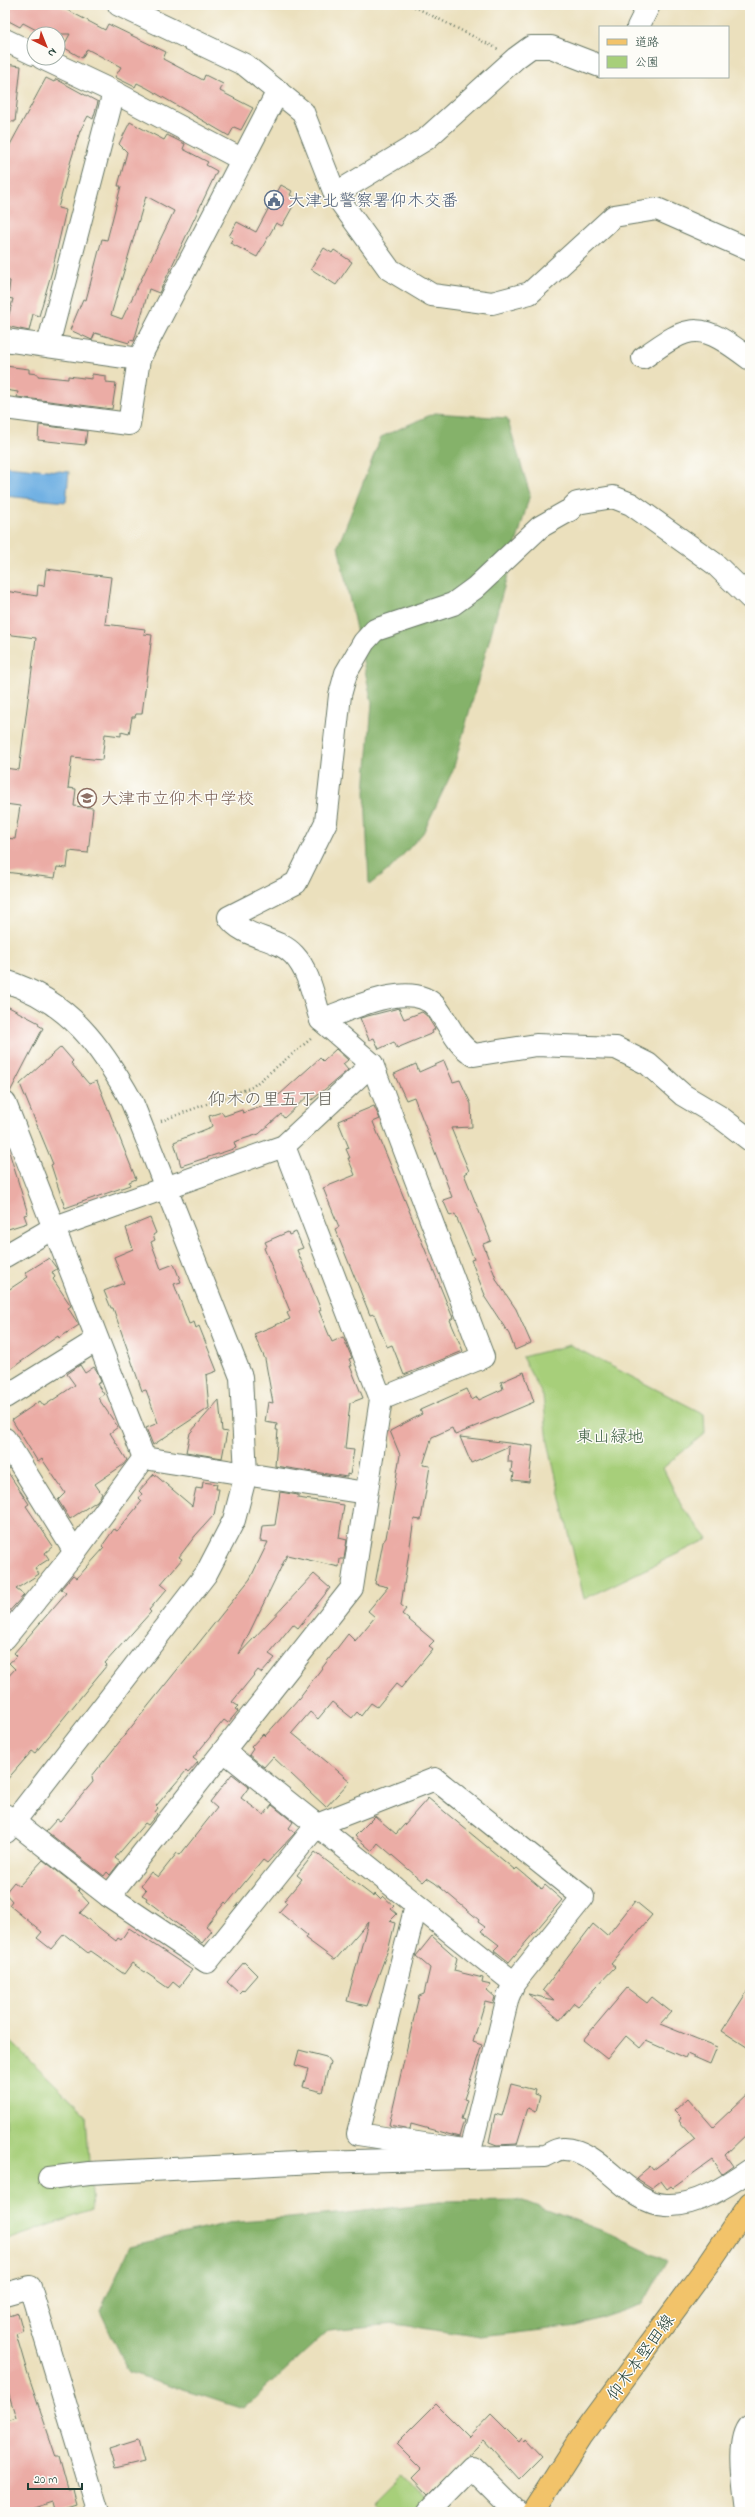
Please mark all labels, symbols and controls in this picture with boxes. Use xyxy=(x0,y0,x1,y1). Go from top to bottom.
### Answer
north arrow xyxy=(26,26,66,66)
legend xyxy=(599,26,729,78)
text: 道路 xyxy=(635,34,659,52)
text: N xyxy=(44,44,60,61)
text: 公園 xyxy=(635,54,659,72)
public building icon: 大津北警察署仰木交番 xyxy=(263,189,285,211)
place label: 大津北警察署仰木交番 xyxy=(288,189,458,214)
school or university icon: 大津市立仰木中学校 xyxy=(76,787,98,809)
place label: 大津市立仰木中学校 xyxy=(101,787,254,812)
district label: 仰木の里五丁目 xyxy=(208,1088,334,1114)
park label: 東山緑地 xyxy=(576,1425,644,1450)
street label: 仰木本堅田線 xyxy=(601,2309,681,2406)
scale bar xyxy=(28,2465,82,2491)
text: 20 m xyxy=(34,2471,57,2489)

